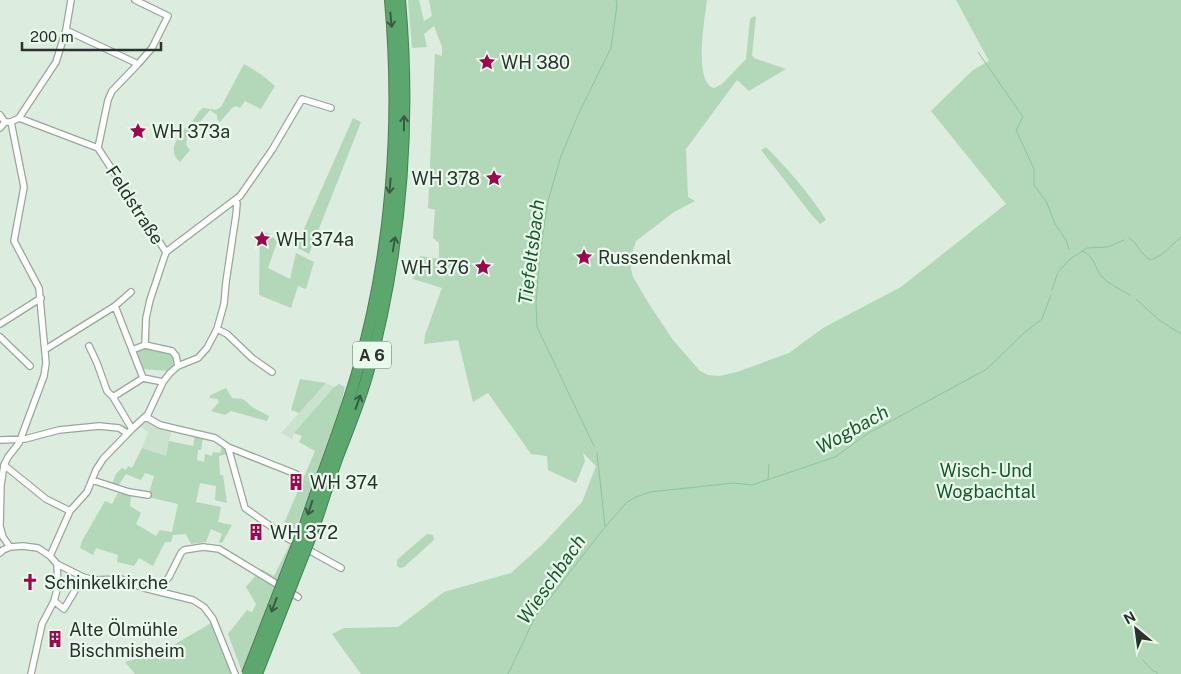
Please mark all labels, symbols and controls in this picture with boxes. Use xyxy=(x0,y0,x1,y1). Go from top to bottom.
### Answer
one-way arrow xyxy=(387,12,396,28)
scale bar xyxy=(22,20,161,52)
text: 200 m xyxy=(30,28,74,45)
place icon: WH 380 xyxy=(477,52,497,72)
place label: WH 380 xyxy=(501,52,570,73)
one-way arrow xyxy=(399,115,408,131)
place icon: WH 373a xyxy=(128,121,148,141)
place label: WH 373a xyxy=(152,121,230,142)
street label: Feldstraße xyxy=(102,162,168,248)
place label: WH 378 xyxy=(412,168,480,189)
place icon: WH 378 xyxy=(484,168,504,188)
one-way arrow xyxy=(386,178,395,194)
water label: Tiefeltsbach xyxy=(514,198,548,306)
place icon: WH 374a xyxy=(252,229,272,249)
place label: WH 374a xyxy=(276,229,354,250)
one-way arrow xyxy=(389,236,399,252)
place icon: Russendenkmal xyxy=(574,247,594,267)
place label: Russendenkmal xyxy=(598,247,732,268)
place label: WH 376 xyxy=(401,257,469,278)
place icon: WH 376 xyxy=(473,257,493,277)
road number: A 6 xyxy=(353,342,391,368)
one-way arrow xyxy=(354,395,363,410)
water label: Wogbach xyxy=(812,400,892,458)
park label: Wisch- Und Wogbachtal xyxy=(936,460,1036,502)
building icon: WH 374 xyxy=(286,472,306,492)
place label: WH 374 xyxy=(310,472,378,493)
one-way arrow xyxy=(305,499,314,515)
building icon: WH 372 xyxy=(246,522,266,542)
place label: WH 372 xyxy=(270,522,338,543)
water label: Wieschbach xyxy=(512,530,590,628)
church icon: Schinkelkirche xyxy=(20,572,40,592)
place label: Schinkelkirche xyxy=(44,572,168,593)
one-way arrow xyxy=(269,597,278,612)
north arrow xyxy=(1111,604,1161,654)
text: N xyxy=(1121,608,1138,627)
place label: Alte Ölmühle Bischmisheim xyxy=(69,618,185,661)
building icon: Alte Ölmühle Bischmisheim xyxy=(45,629,65,649)

